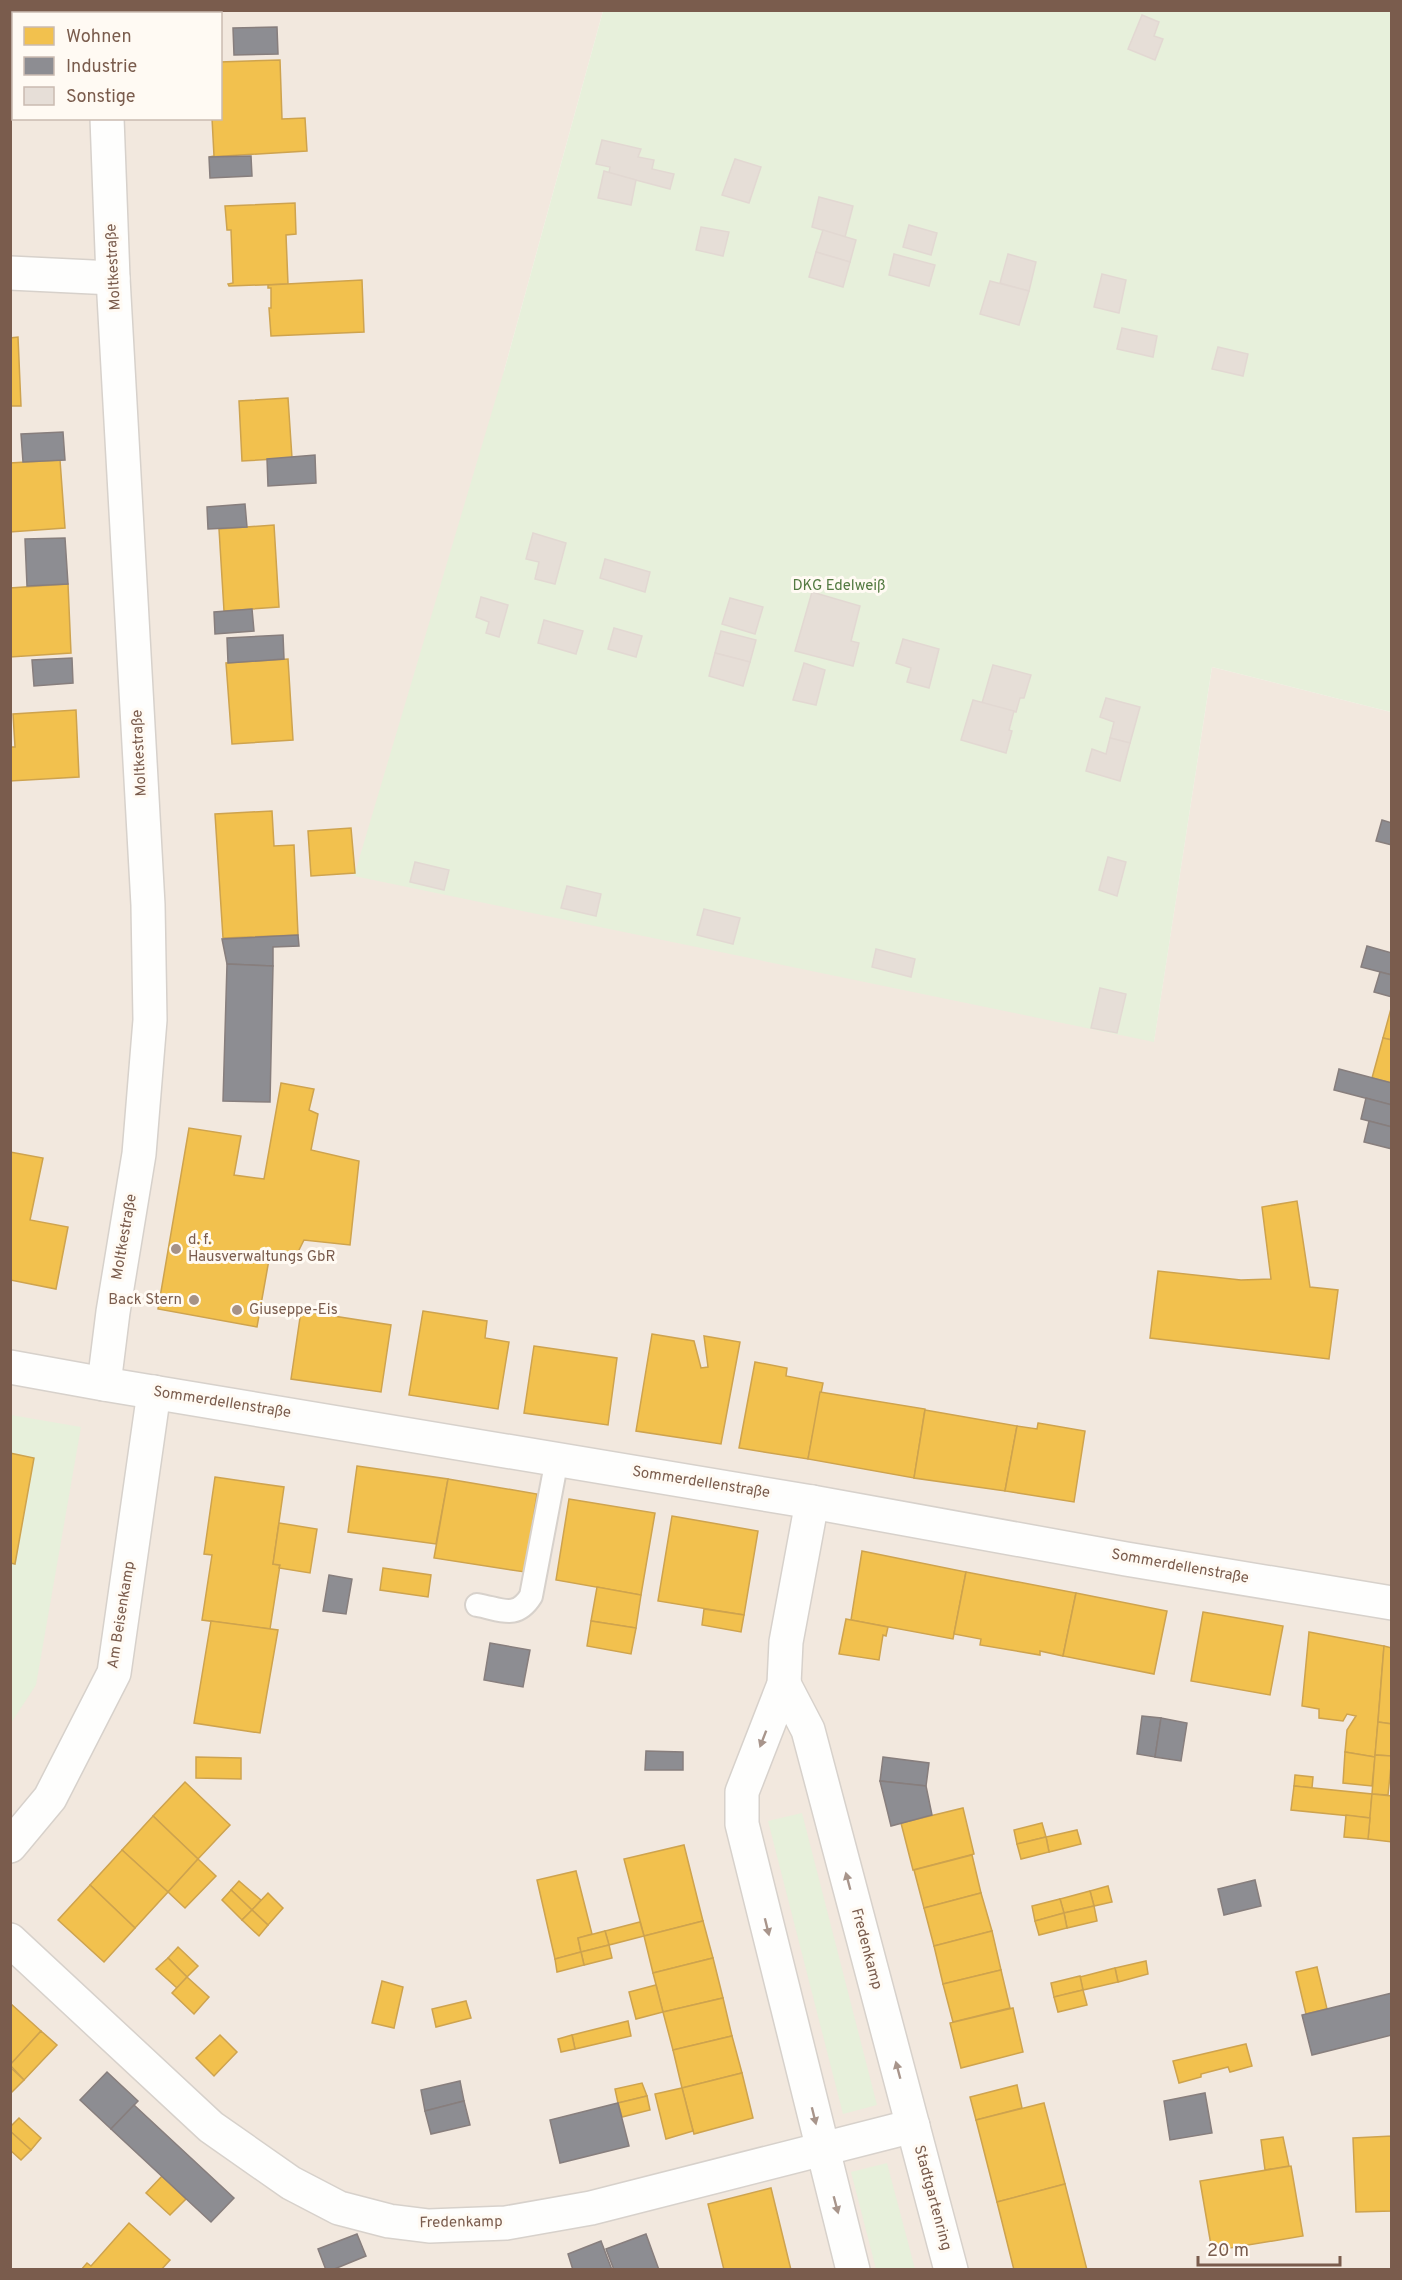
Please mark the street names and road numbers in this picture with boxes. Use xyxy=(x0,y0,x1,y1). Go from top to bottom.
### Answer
street label: Moltkestraße xyxy=(102,223,126,311)
street label: Moltkestraße xyxy=(128,709,152,797)
street label: Moltkestraße xyxy=(108,1193,142,1281)
street label: Sommerdellenstraße xyxy=(152,1383,292,1423)
street label: Sommerdellenstraße xyxy=(631,1463,771,1503)
street label: Sommerdellenstraße xyxy=(1110,1546,1250,1588)
street label: Am Beisenkamp xyxy=(104,1560,140,1670)
street label: Fredenkamp xyxy=(846,1906,886,1992)
street label: Stadtgartenring xyxy=(909,2143,955,2253)
street label: Fredenkamp xyxy=(419,2213,503,2233)

